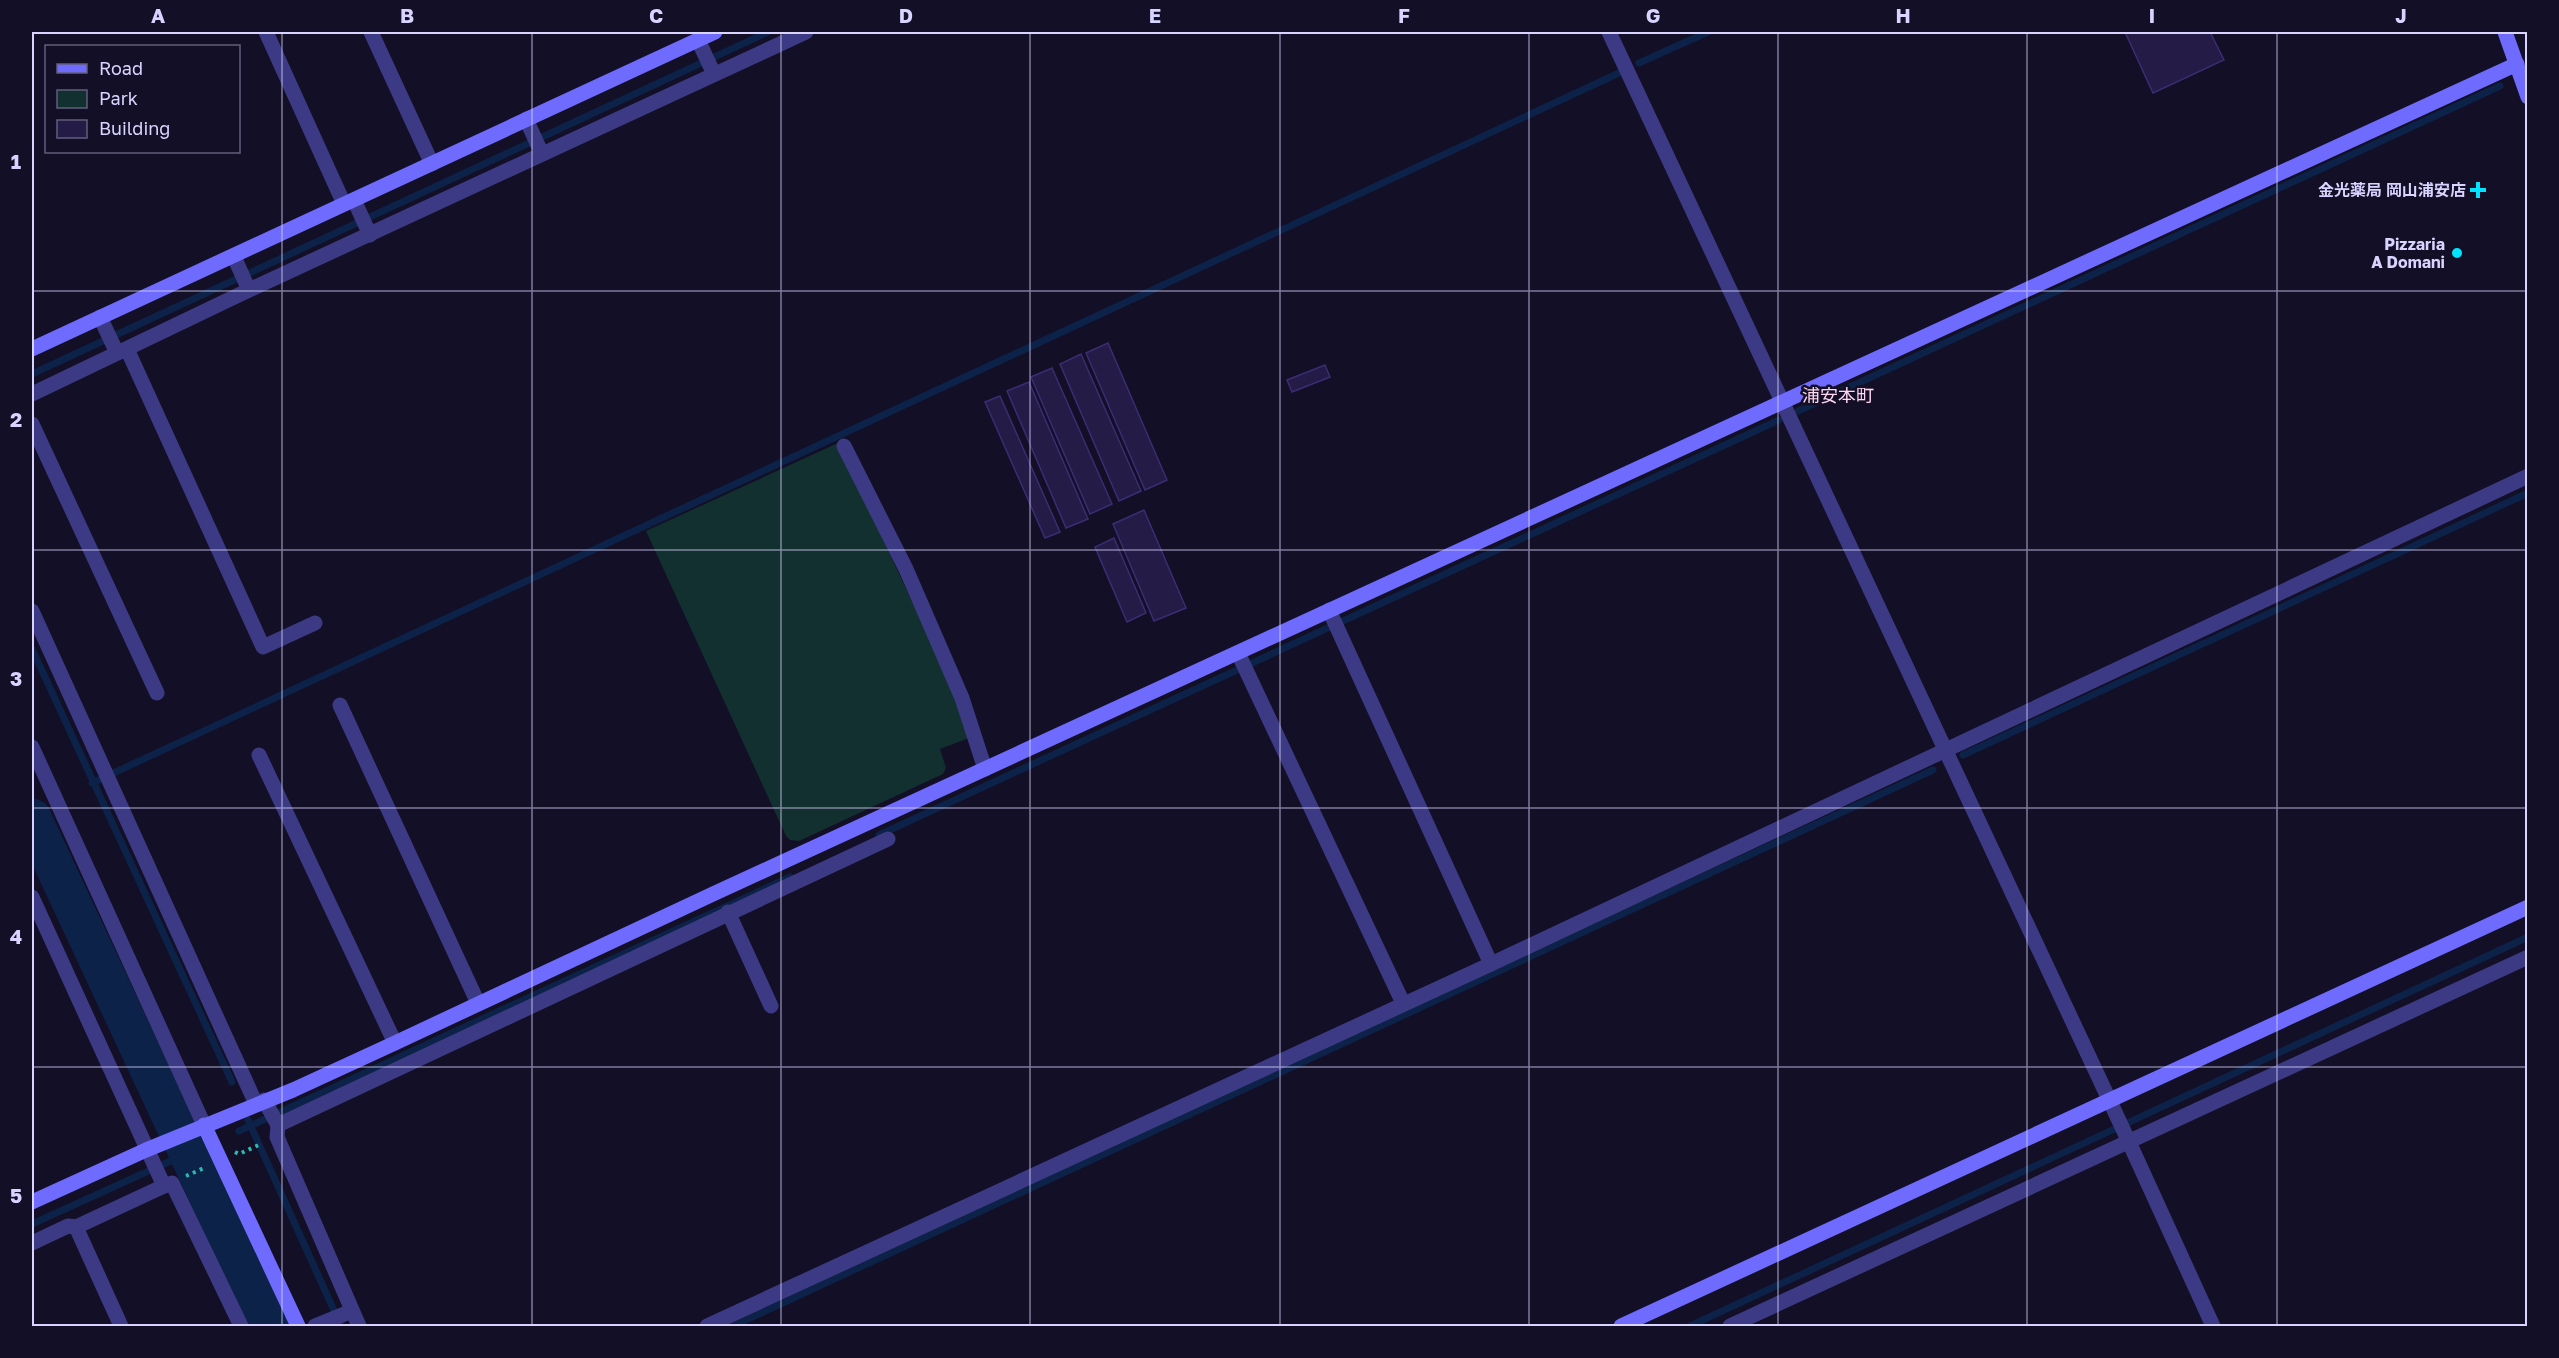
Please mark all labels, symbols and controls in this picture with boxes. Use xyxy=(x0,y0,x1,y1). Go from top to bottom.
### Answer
text: A xyxy=(151,3,165,27)
text: B xyxy=(400,3,414,27)
text: C xyxy=(649,3,663,27)
text: D xyxy=(899,3,913,27)
text: E xyxy=(1149,3,1161,27)
text: F xyxy=(1398,3,1410,27)
text: G xyxy=(1646,3,1660,27)
text: H xyxy=(1895,3,1911,27)
text: I xyxy=(2149,3,2155,27)
text: J xyxy=(2395,3,2407,27)
legend xyxy=(45,45,240,153)
text: Road xyxy=(99,57,143,79)
text: Park xyxy=(99,87,138,109)
text: Building xyxy=(99,117,170,139)
text: 1 xyxy=(11,149,21,173)
place label: 金光薬局 岡山浦安店 xyxy=(2318,180,2466,200)
marker: 金光薬局 岡山浦安店 xyxy=(2471,183,2485,197)
place label: Pizzaria A Domani xyxy=(2371,234,2445,272)
marker: Pizzaria A Domani xyxy=(2450,246,2464,260)
district label: 浦安本町 xyxy=(1802,384,1874,406)
text: 2 xyxy=(10,407,22,431)
text: 3 xyxy=(10,666,22,690)
text: 4 xyxy=(10,924,22,948)
text: 5 xyxy=(10,1183,22,1207)

